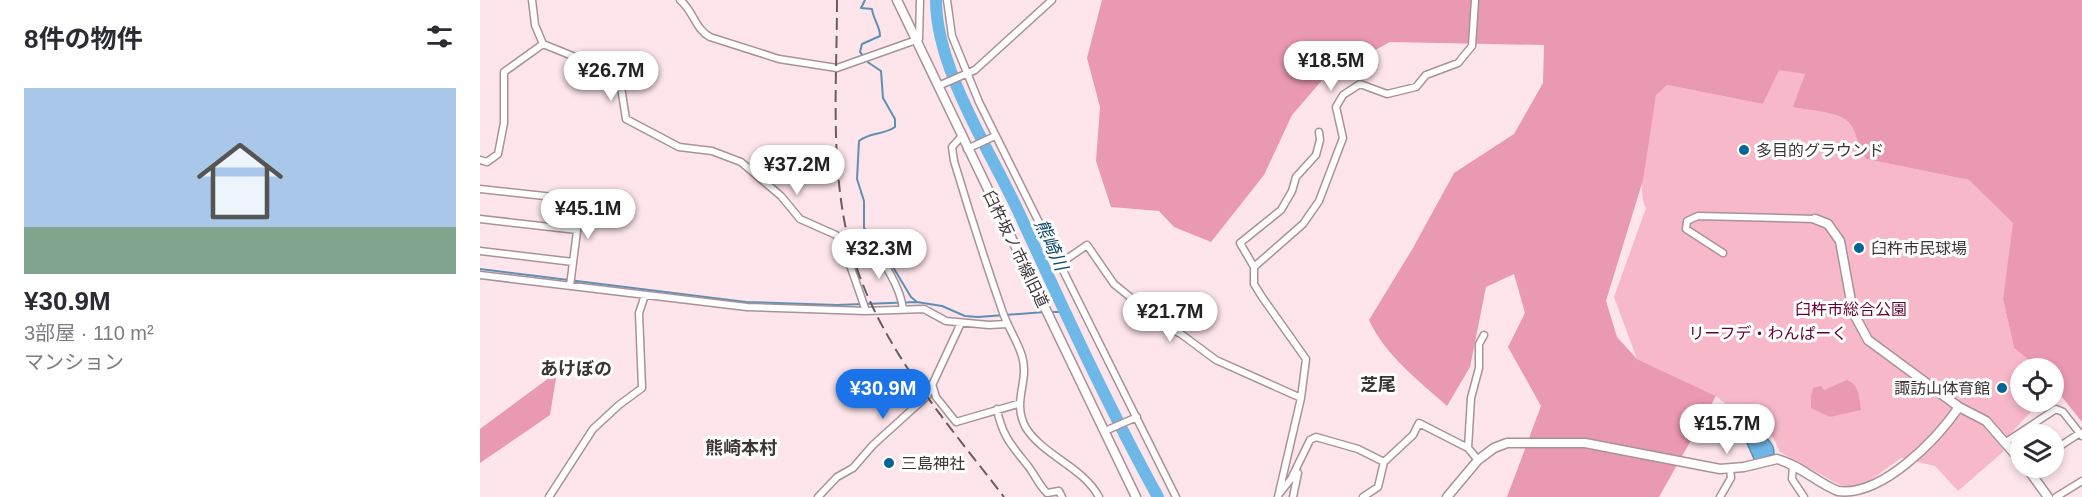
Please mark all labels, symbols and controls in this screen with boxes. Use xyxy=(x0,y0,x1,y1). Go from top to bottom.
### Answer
icon: filters xyxy=(423,20,456,53)
text: 8件の物件 xyxy=(24,24,142,54)
pin: ¥18.5M xyxy=(1282,41,1380,92)
text: ¥18.5M xyxy=(1298,49,1364,71)
pin: ¥26.7M xyxy=(562,51,660,102)
text: ¥26.7M xyxy=(578,59,644,81)
icon: home xyxy=(186,127,294,235)
place label: 多目的グラウンド xyxy=(1756,142,1884,159)
marker: 多目的グラウンド xyxy=(1737,143,1751,157)
pin: ¥37.2M xyxy=(748,145,846,196)
text: ¥37.2M xyxy=(764,153,830,175)
street label: 臼杵坂ノ市線旧道 xyxy=(980,188,1052,310)
pin: ¥45.1M xyxy=(539,189,637,240)
text: ¥45.1M xyxy=(555,197,621,219)
water label: 熊崎川 xyxy=(1031,216,1072,276)
pin: ¥32.3M xyxy=(830,229,928,280)
text: ¥32.3M xyxy=(846,237,912,259)
place label: 臼杵市民球場 xyxy=(1871,240,1967,257)
marker: 臼杵市民球場 xyxy=(1852,241,1866,255)
text: ¥30.9M xyxy=(24,286,111,316)
pin: ¥21.7M xyxy=(1121,292,1219,343)
text: ¥21.7M xyxy=(1137,300,1203,322)
park label: 臼杵市総合公園 xyxy=(1795,301,1907,318)
text: 3部屋 · 110 m² xyxy=(24,322,154,344)
park label: リーフデ・わんぱーく xyxy=(1688,325,1848,342)
text: マンション xyxy=(24,351,124,373)
map controls xyxy=(2010,358,2064,478)
button: locate xyxy=(2010,358,2064,412)
district label: あけぼの xyxy=(540,359,612,379)
pin: ¥30.9M xyxy=(834,369,932,420)
district label: 芝尾 xyxy=(1360,375,1396,395)
text: ¥30.9M xyxy=(850,377,916,399)
place label: 諏訪山体育館 xyxy=(1894,380,1990,397)
marker: 諏訪山体育館 xyxy=(1995,381,2009,395)
pin: ¥15.7M xyxy=(1678,404,1776,455)
text: ¥15.7M xyxy=(1694,412,1760,434)
button: layers xyxy=(2010,424,2064,478)
district label: 熊崎本村 xyxy=(705,438,777,458)
place label: 三島神社 xyxy=(901,455,965,472)
marker: 三島神社 xyxy=(882,456,896,470)

